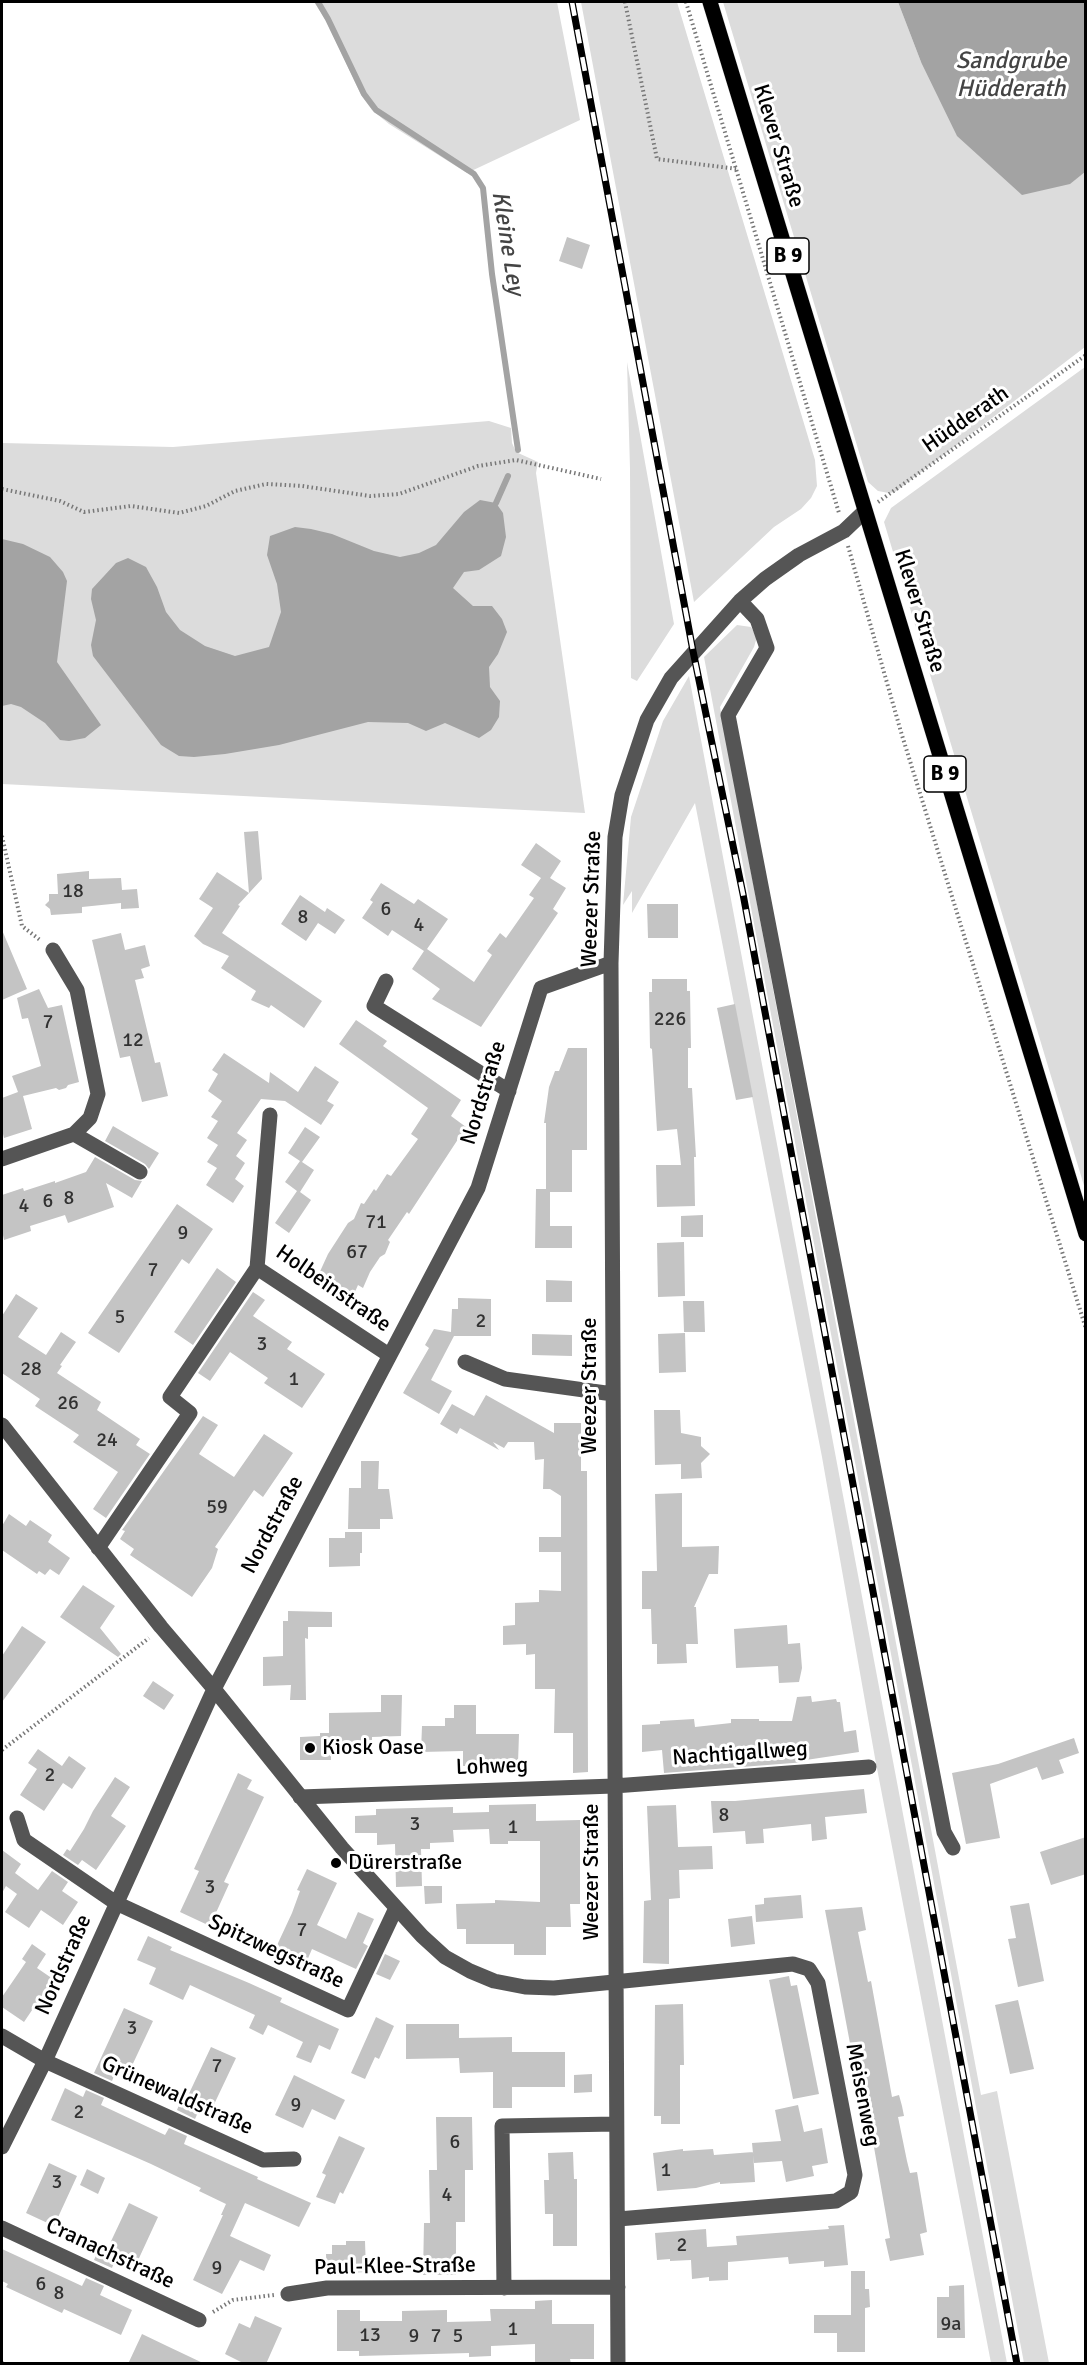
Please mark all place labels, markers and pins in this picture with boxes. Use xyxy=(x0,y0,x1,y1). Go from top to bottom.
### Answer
place label: Kiosk Oase xyxy=(322,1735,424,1761)
marker: Kiosk Oase xyxy=(303,1741,317,1755)
place label: Dürerstraße xyxy=(348,1850,462,1876)
marker: Dürerstraße xyxy=(329,1856,343,1870)

